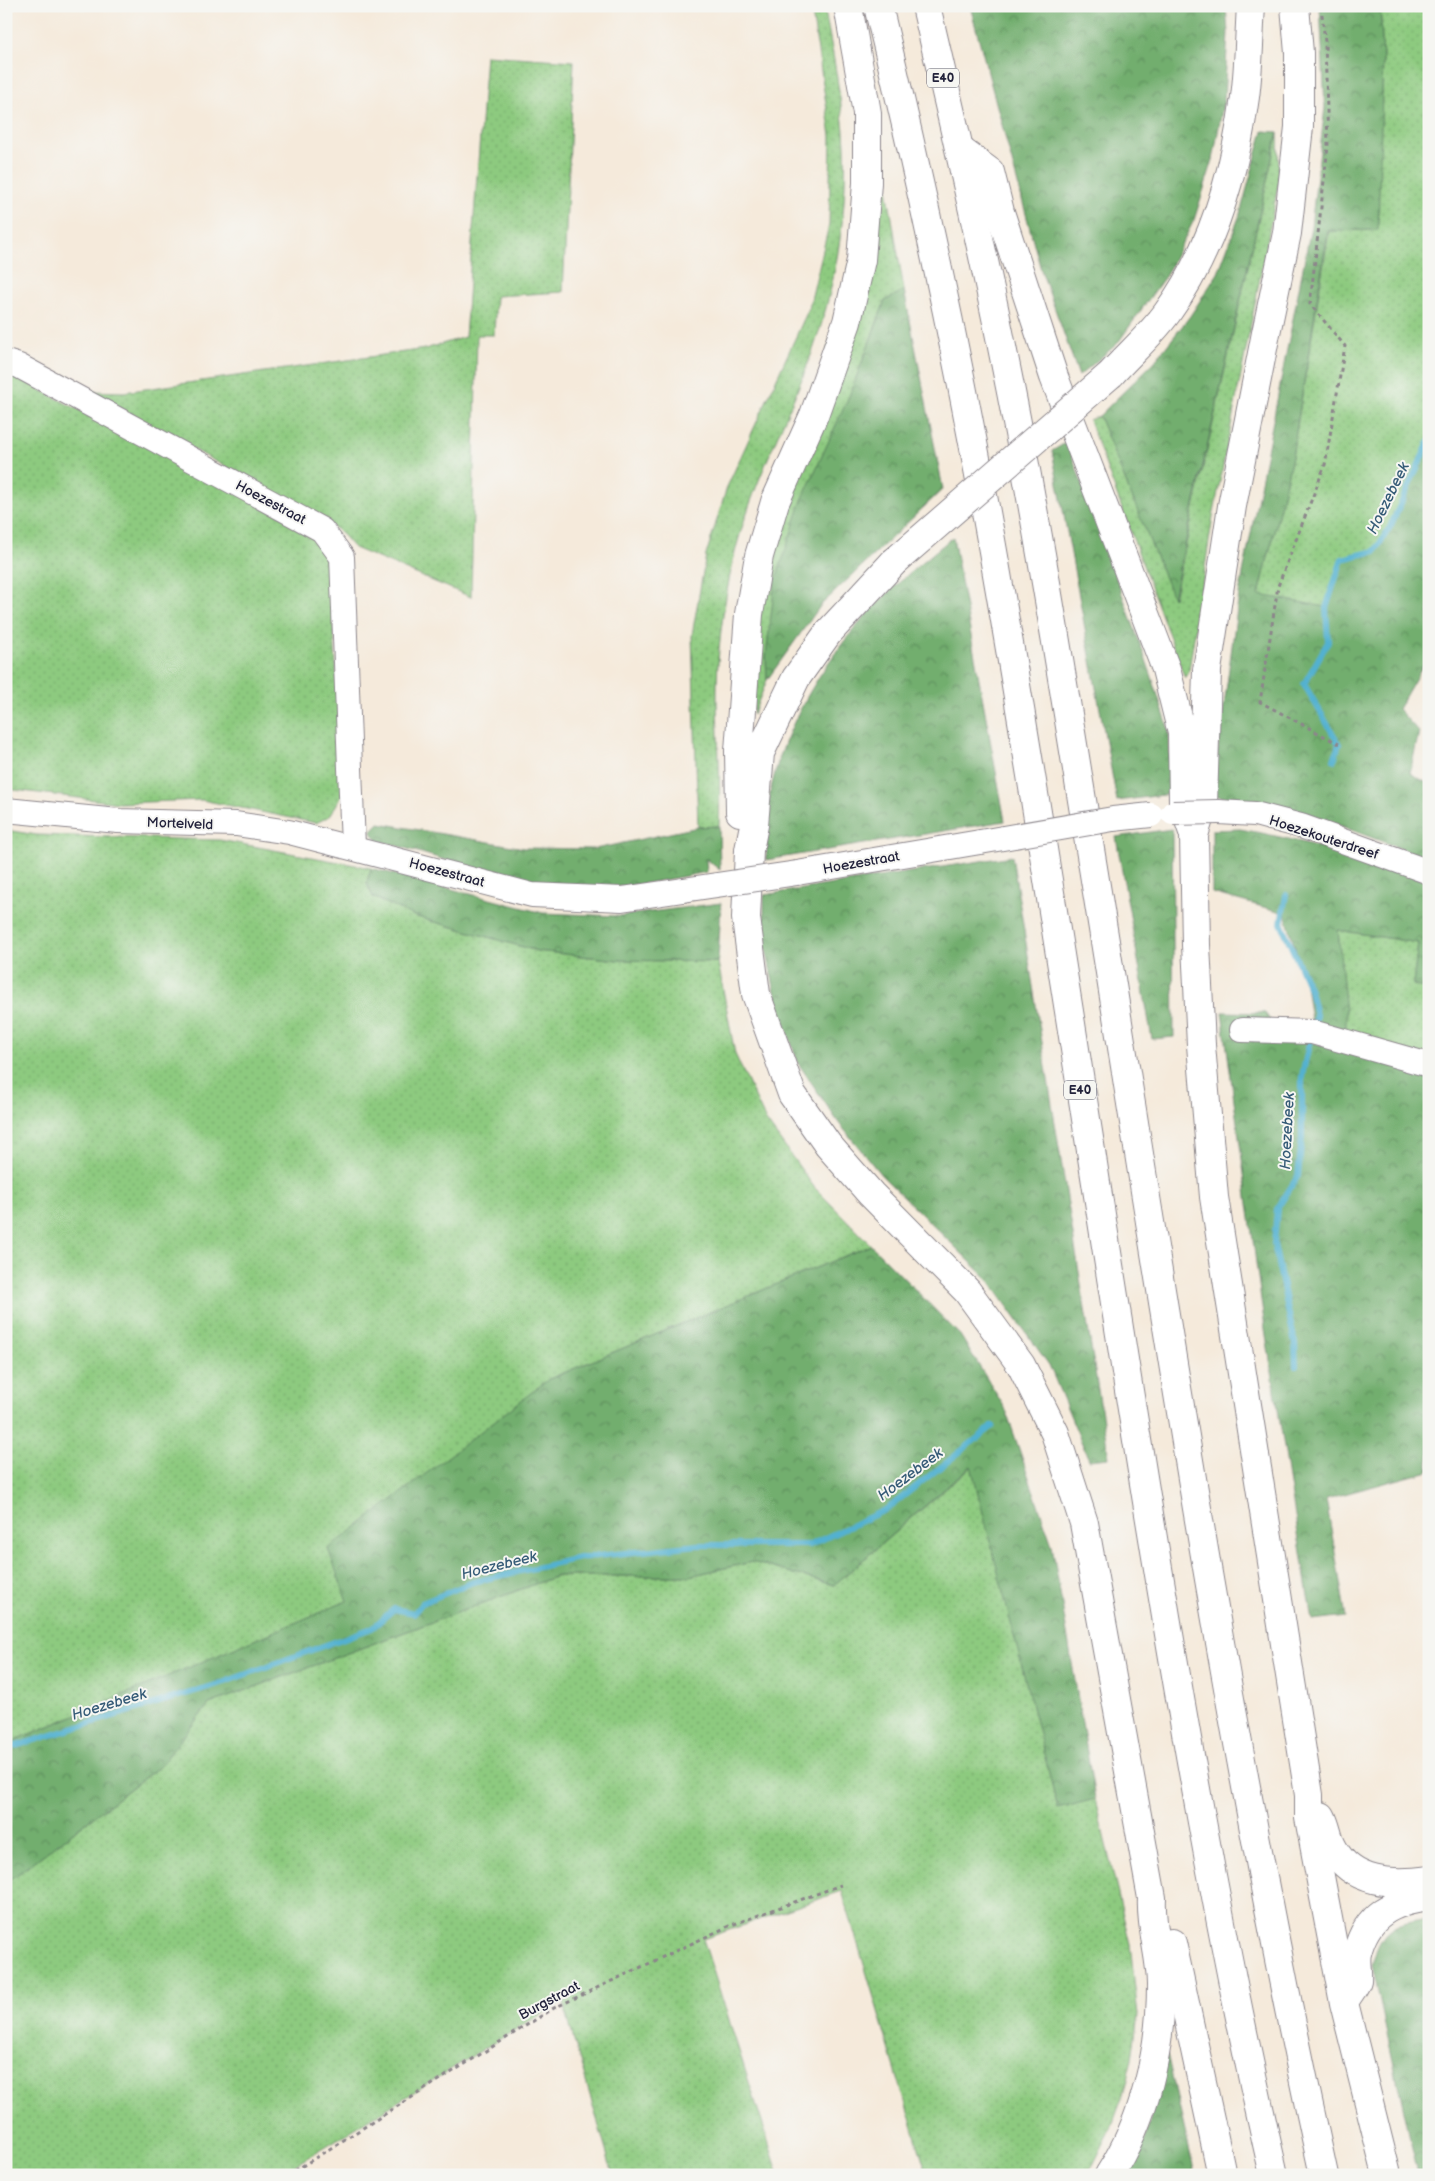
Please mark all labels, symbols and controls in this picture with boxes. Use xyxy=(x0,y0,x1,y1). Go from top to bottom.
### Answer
road number: E40 xyxy=(927,68,959,88)
water label: Hoezebeek xyxy=(1363,459,1414,537)
street label: Hoezestraat xyxy=(233,477,310,528)
street label: Hoezekouterdreef xyxy=(1267,812,1381,863)
street label: Mortelveld xyxy=(146,814,213,833)
street label: Hoezestraat xyxy=(821,847,901,878)
street label: Hoezestraat xyxy=(407,854,487,891)
road number: E40 xyxy=(1064,1080,1096,1100)
water label: Hoezebeek xyxy=(1276,1091,1299,1170)
water label: Hoezebeek xyxy=(874,1443,947,1505)
water label: Hoezebeek xyxy=(459,1547,540,1584)
water label: Hoezebeek xyxy=(69,1684,150,1725)
street label: Burgstraat xyxy=(516,1977,583,2024)

